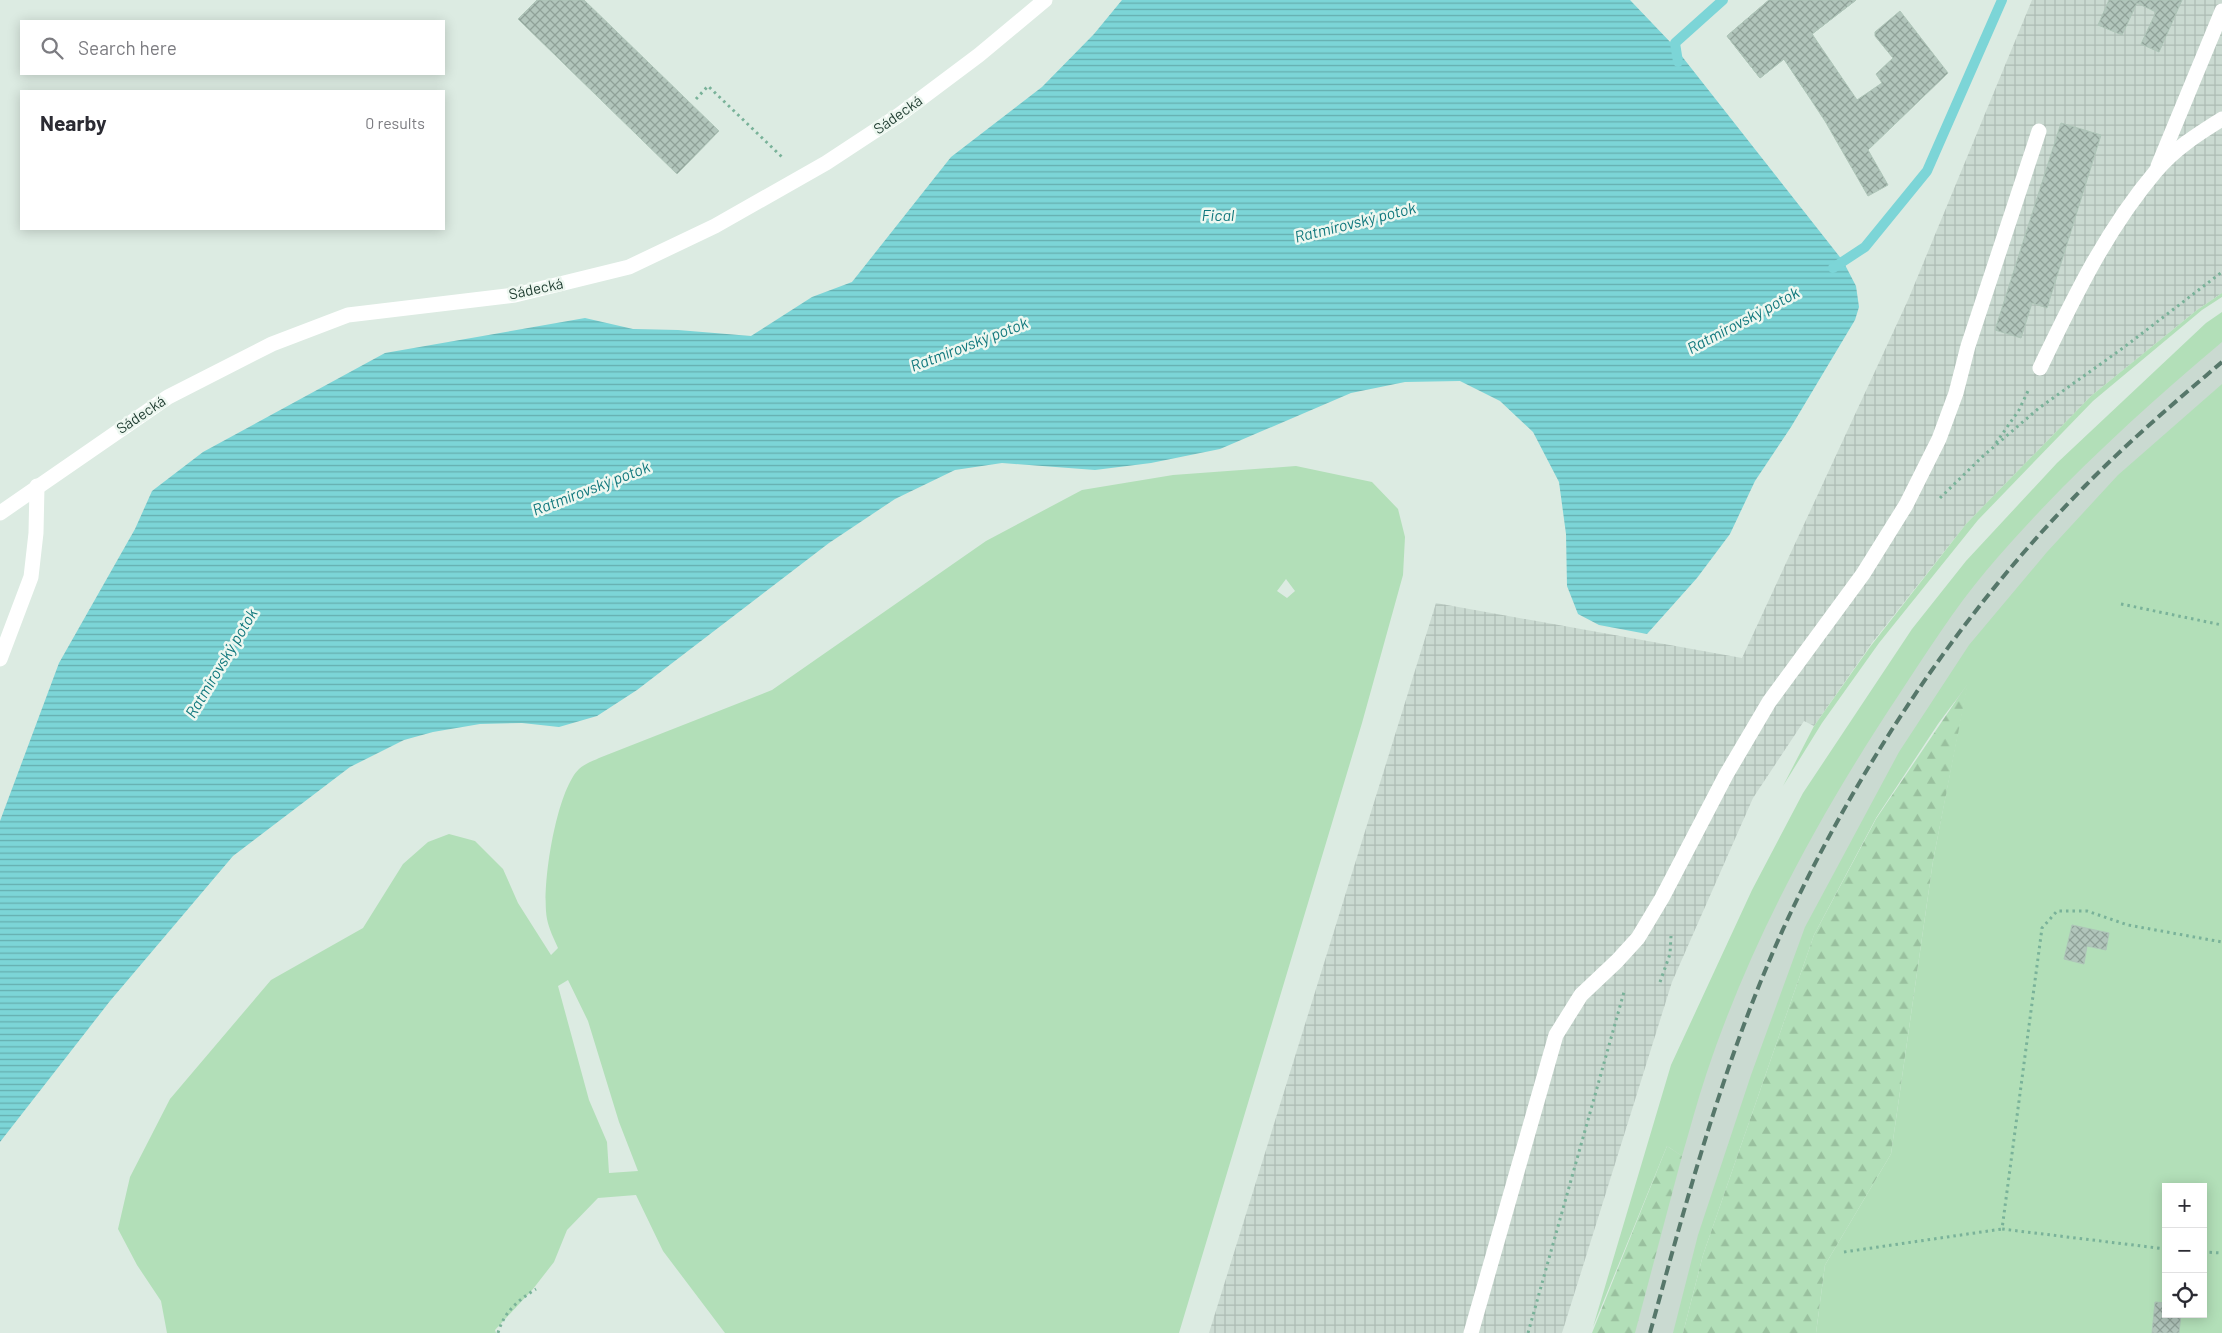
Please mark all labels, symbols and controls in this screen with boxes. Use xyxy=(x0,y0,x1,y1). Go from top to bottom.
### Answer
search box xyxy=(20,20,445,75)
icon: search xyxy=(38,34,66,62)
text: Search here xyxy=(78,36,177,59)
street label: Sádecká xyxy=(870,91,925,137)
text: Nearby xyxy=(40,110,106,135)
text: 0 results xyxy=(365,113,425,132)
water label: Ratmírovský potok xyxy=(1292,197,1418,246)
water label: Fical xyxy=(1202,205,1235,224)
street label: Sádecká xyxy=(507,273,565,303)
water label: Ratmírovský potok xyxy=(1683,282,1802,357)
water label: Ratmírovský potok xyxy=(907,312,1030,375)
street label: Sádecká xyxy=(112,391,168,437)
water label: Ratmírovský potok xyxy=(529,456,652,519)
water label: Ratmírovský potok xyxy=(180,604,261,721)
map controls xyxy=(2162,1183,2207,1318)
button: + xyxy=(2162,1183,2207,1228)
button: − xyxy=(2162,1228,2207,1273)
button: locate xyxy=(2162,1273,2207,1318)

